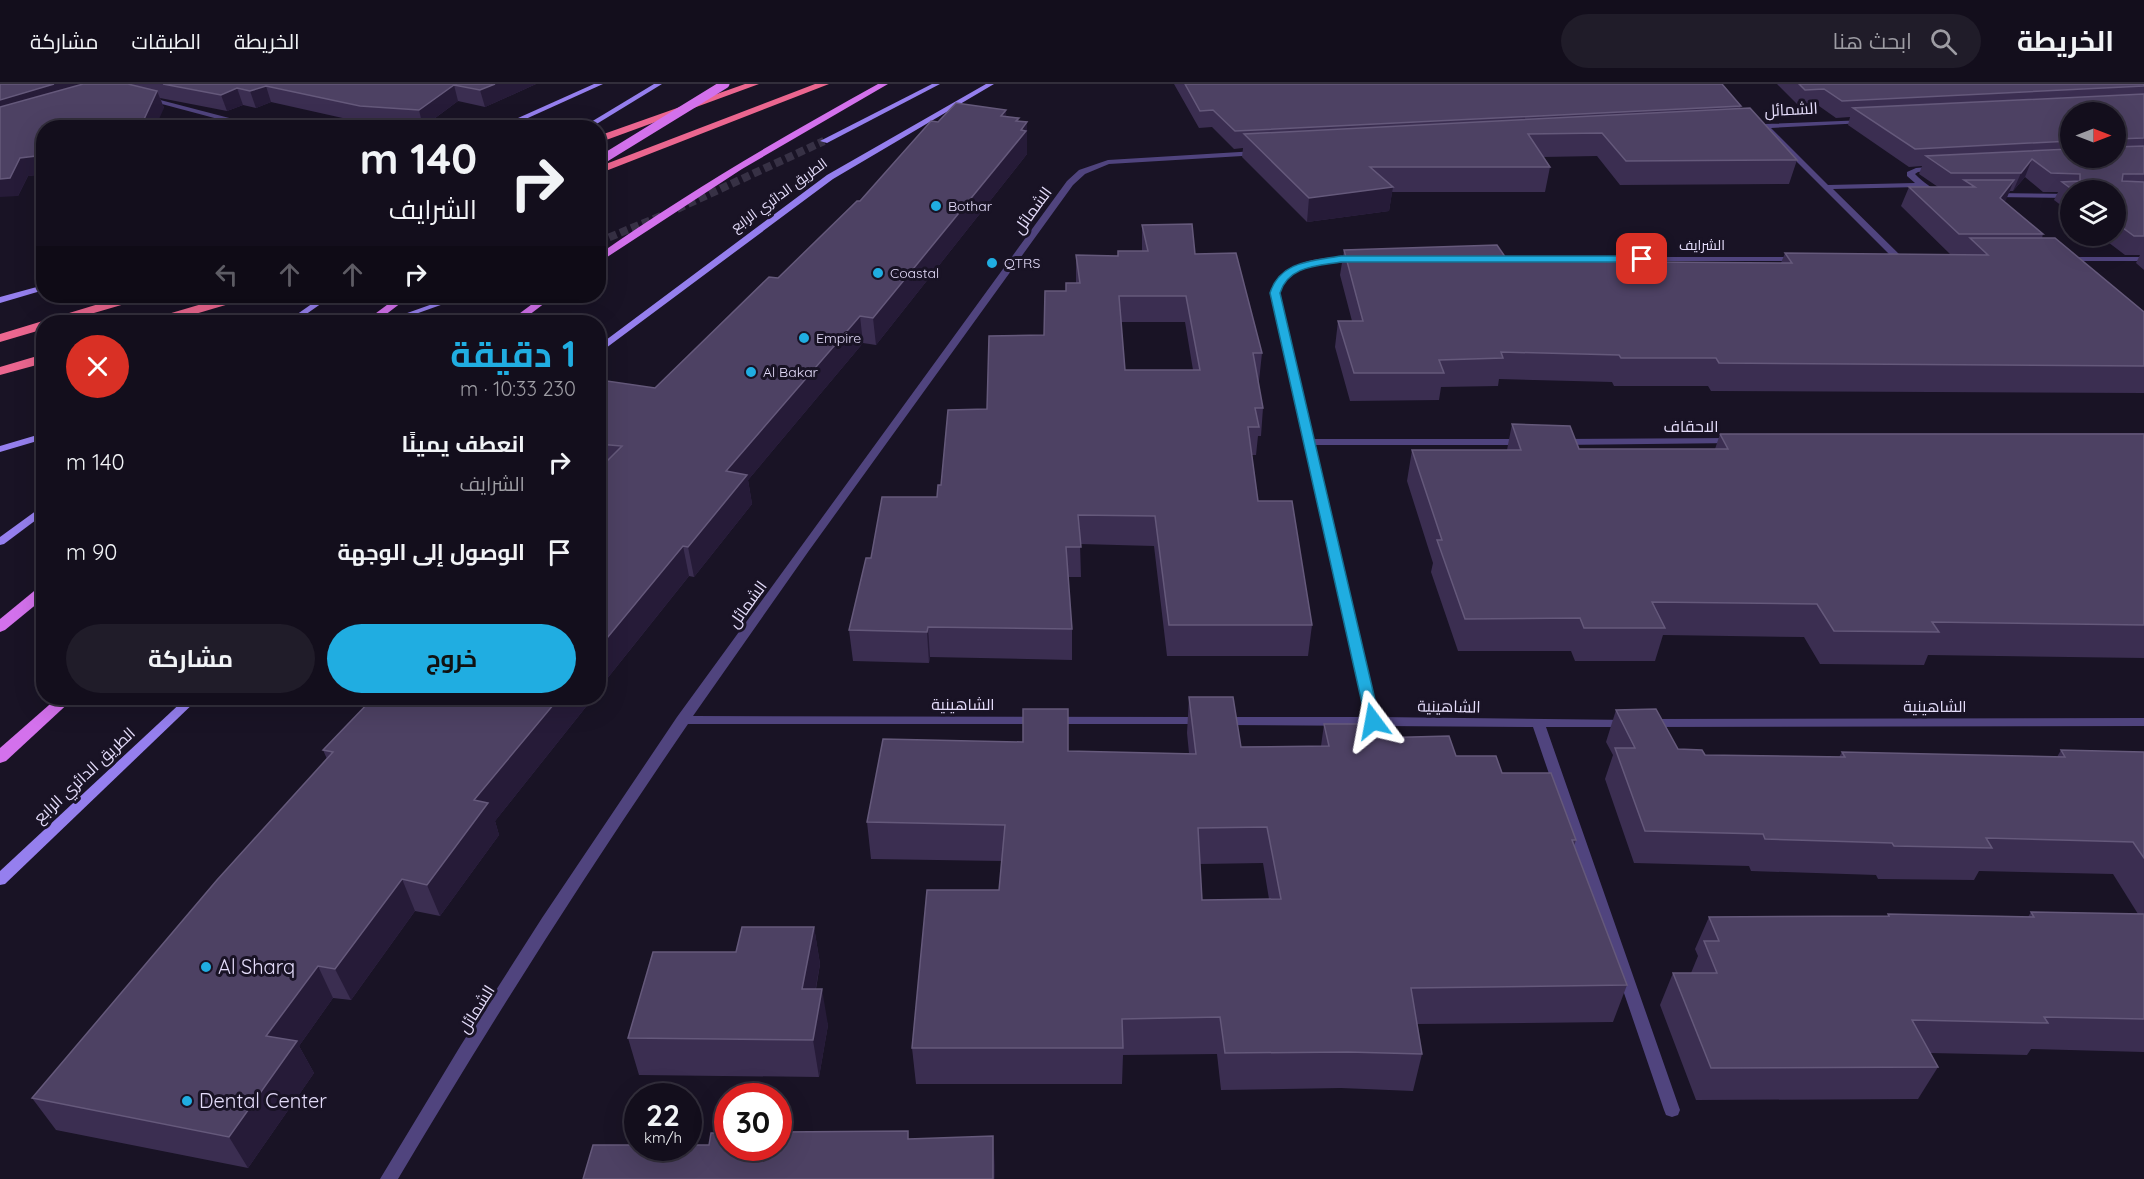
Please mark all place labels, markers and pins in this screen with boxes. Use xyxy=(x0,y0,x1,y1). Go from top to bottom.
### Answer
place label: Bothar xyxy=(948,197,993,215)
marker: Bothar xyxy=(929,199,943,213)
pin xyxy=(1616,233,1667,284)
place label: QTRS xyxy=(1004,254,1040,272)
marker: QTRS xyxy=(985,256,999,270)
place label: Coastal xyxy=(890,264,939,282)
marker: Coastal xyxy=(871,266,885,280)
place label: Empire xyxy=(816,329,861,347)
marker: Empire xyxy=(797,331,811,345)
place label: Al Bakar xyxy=(763,363,819,381)
marker: Al Bakar xyxy=(744,365,758,379)
place label: Al Sharq xyxy=(218,954,295,979)
marker: Al Sharq xyxy=(199,960,213,974)
place label: Dental Center xyxy=(199,1088,327,1113)
marker: Dental Center xyxy=(180,1094,194,1108)

